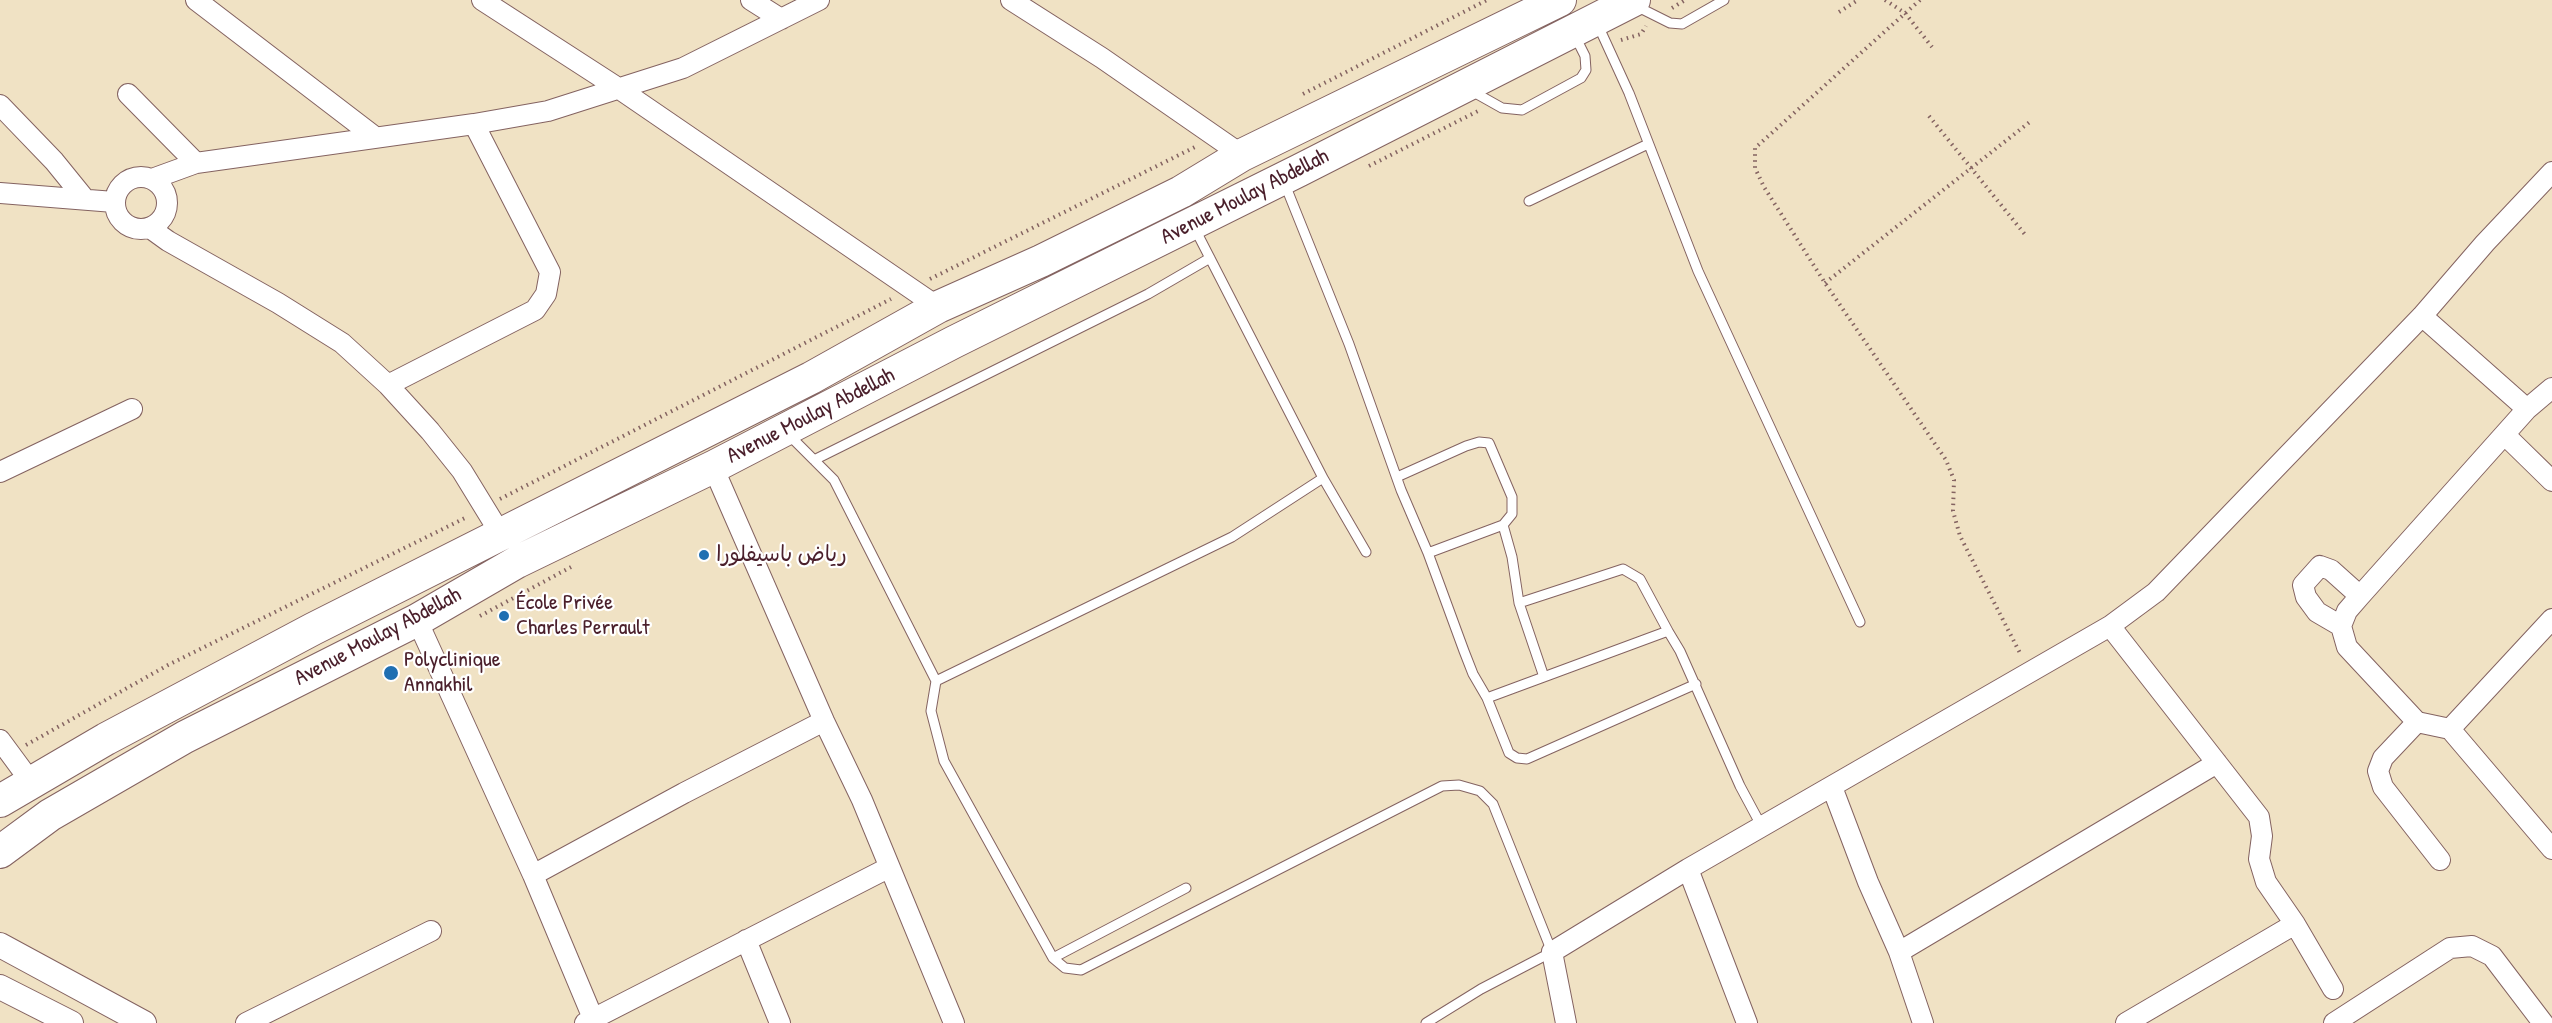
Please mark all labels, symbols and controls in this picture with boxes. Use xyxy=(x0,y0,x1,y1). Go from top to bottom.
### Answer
street label: Avenue Moulay Abdellah xyxy=(1157,143,1333,251)
street label: Avenue Moulay Abdellah xyxy=(723,362,899,470)
place label: رياض باسيفلورا xyxy=(716,542,847,568)
marker: رياض باسيفلورا xyxy=(697,548,711,562)
street label: Avenue Moulay Abdellah xyxy=(290,582,466,692)
place label: École Privée Charles Perrault xyxy=(516,590,650,642)
marker: École Privée Charles Perrault xyxy=(497,609,511,623)
place label: Polyclinique Annakhil xyxy=(404,647,501,698)
marker: Polyclinique Annakhil xyxy=(382,664,400,682)

